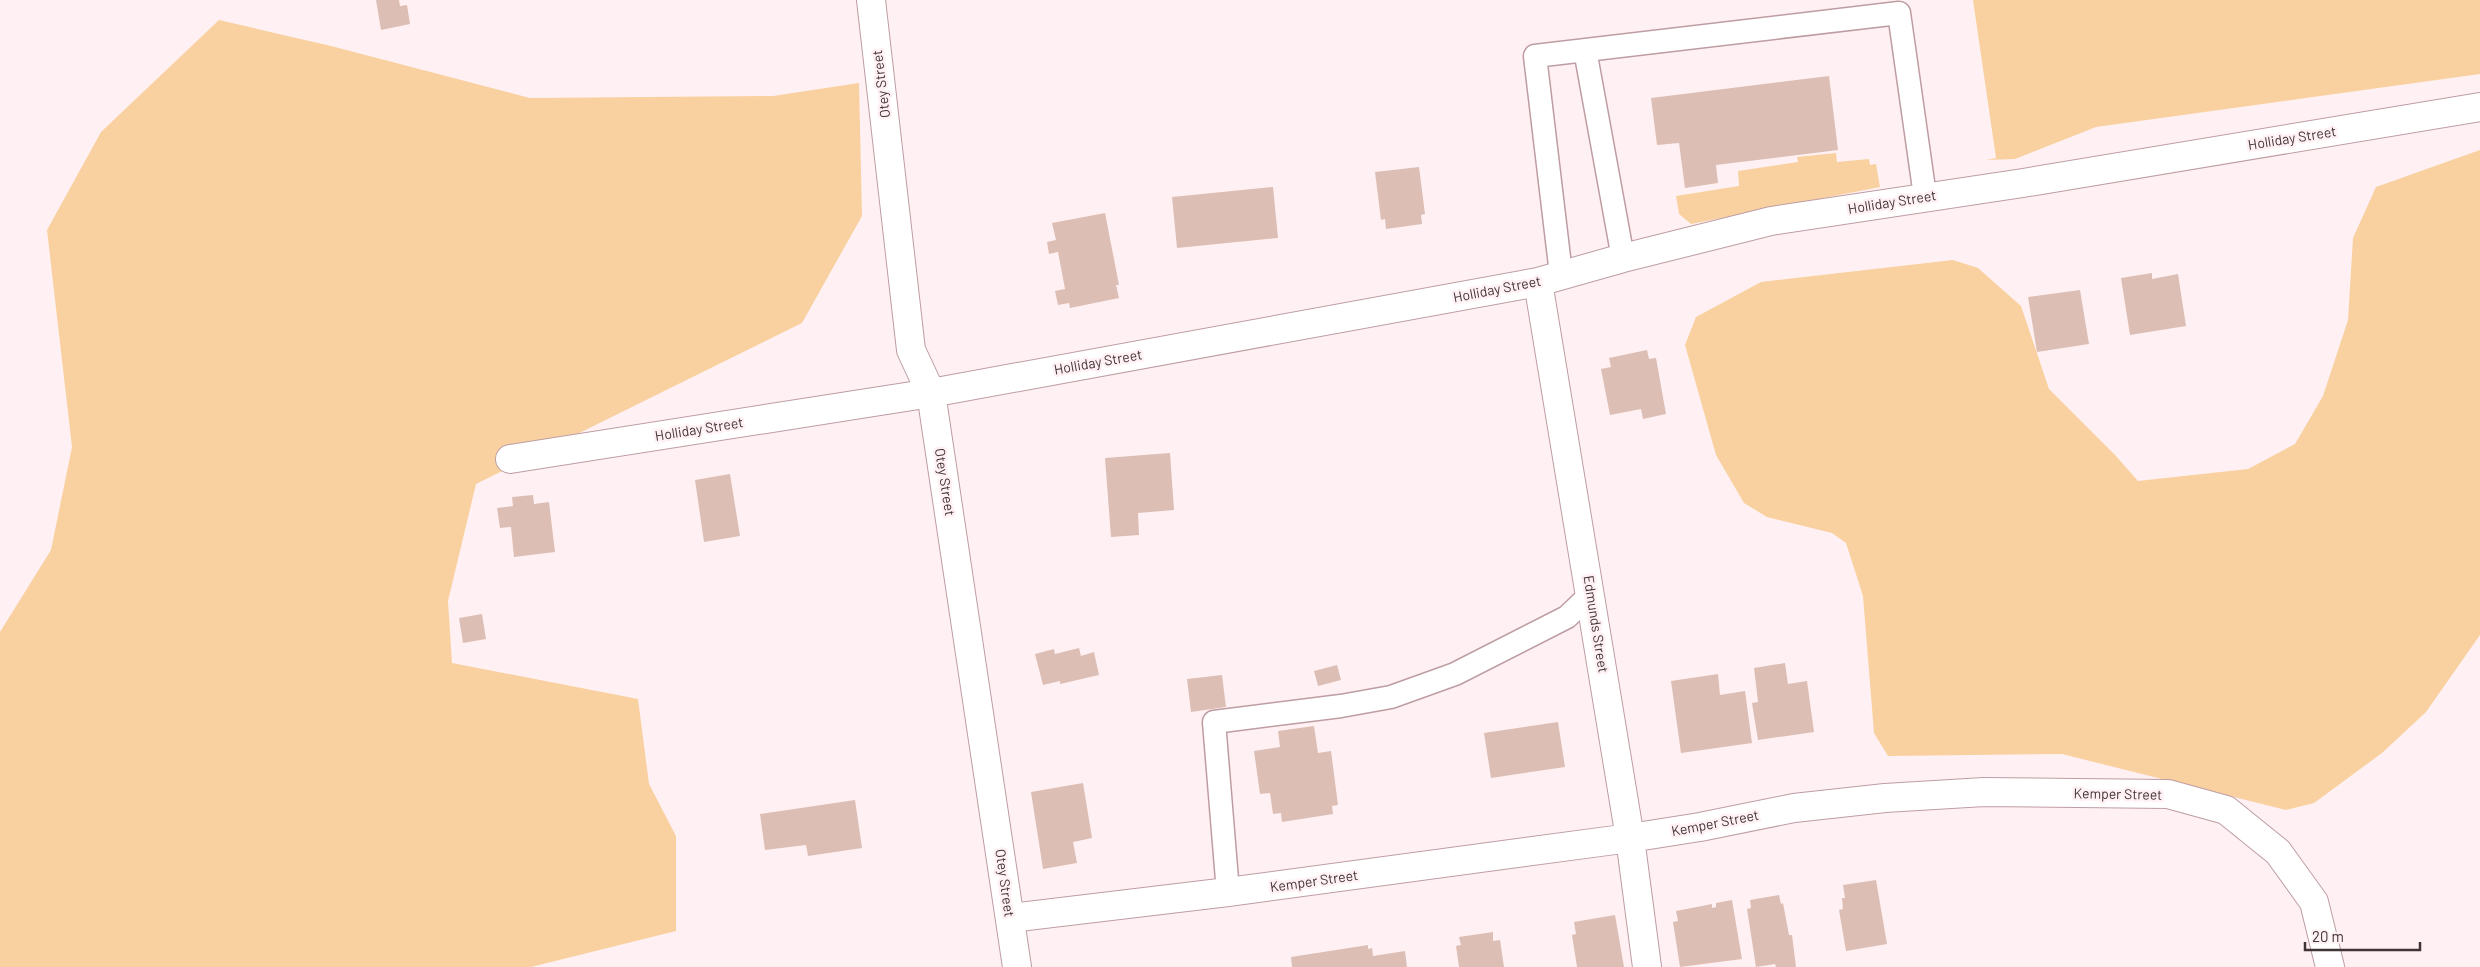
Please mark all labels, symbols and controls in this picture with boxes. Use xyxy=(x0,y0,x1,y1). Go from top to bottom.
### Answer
street label: Otey Street xyxy=(868,49,893,119)
street label: Holliday Street xyxy=(2247,122,2337,153)
street label: Holliday Street xyxy=(1847,186,1937,217)
street label: Holliday Street xyxy=(1452,272,1542,305)
street label: Holliday Street xyxy=(1053,345,1143,378)
street label: Holliday Street xyxy=(654,413,744,444)
street label: Otey Street xyxy=(932,447,959,517)
street label: Edmunds Street xyxy=(1580,574,1613,674)
street label: Kemper Street xyxy=(2074,784,2162,803)
street label: Kemper Street xyxy=(1670,806,1760,839)
street label: Otey Street xyxy=(992,848,1019,918)
street label: Kemper Street xyxy=(1269,866,1359,895)
scale bar xyxy=(2305,920,2420,952)
text: 20 m xyxy=(2312,927,2344,945)

